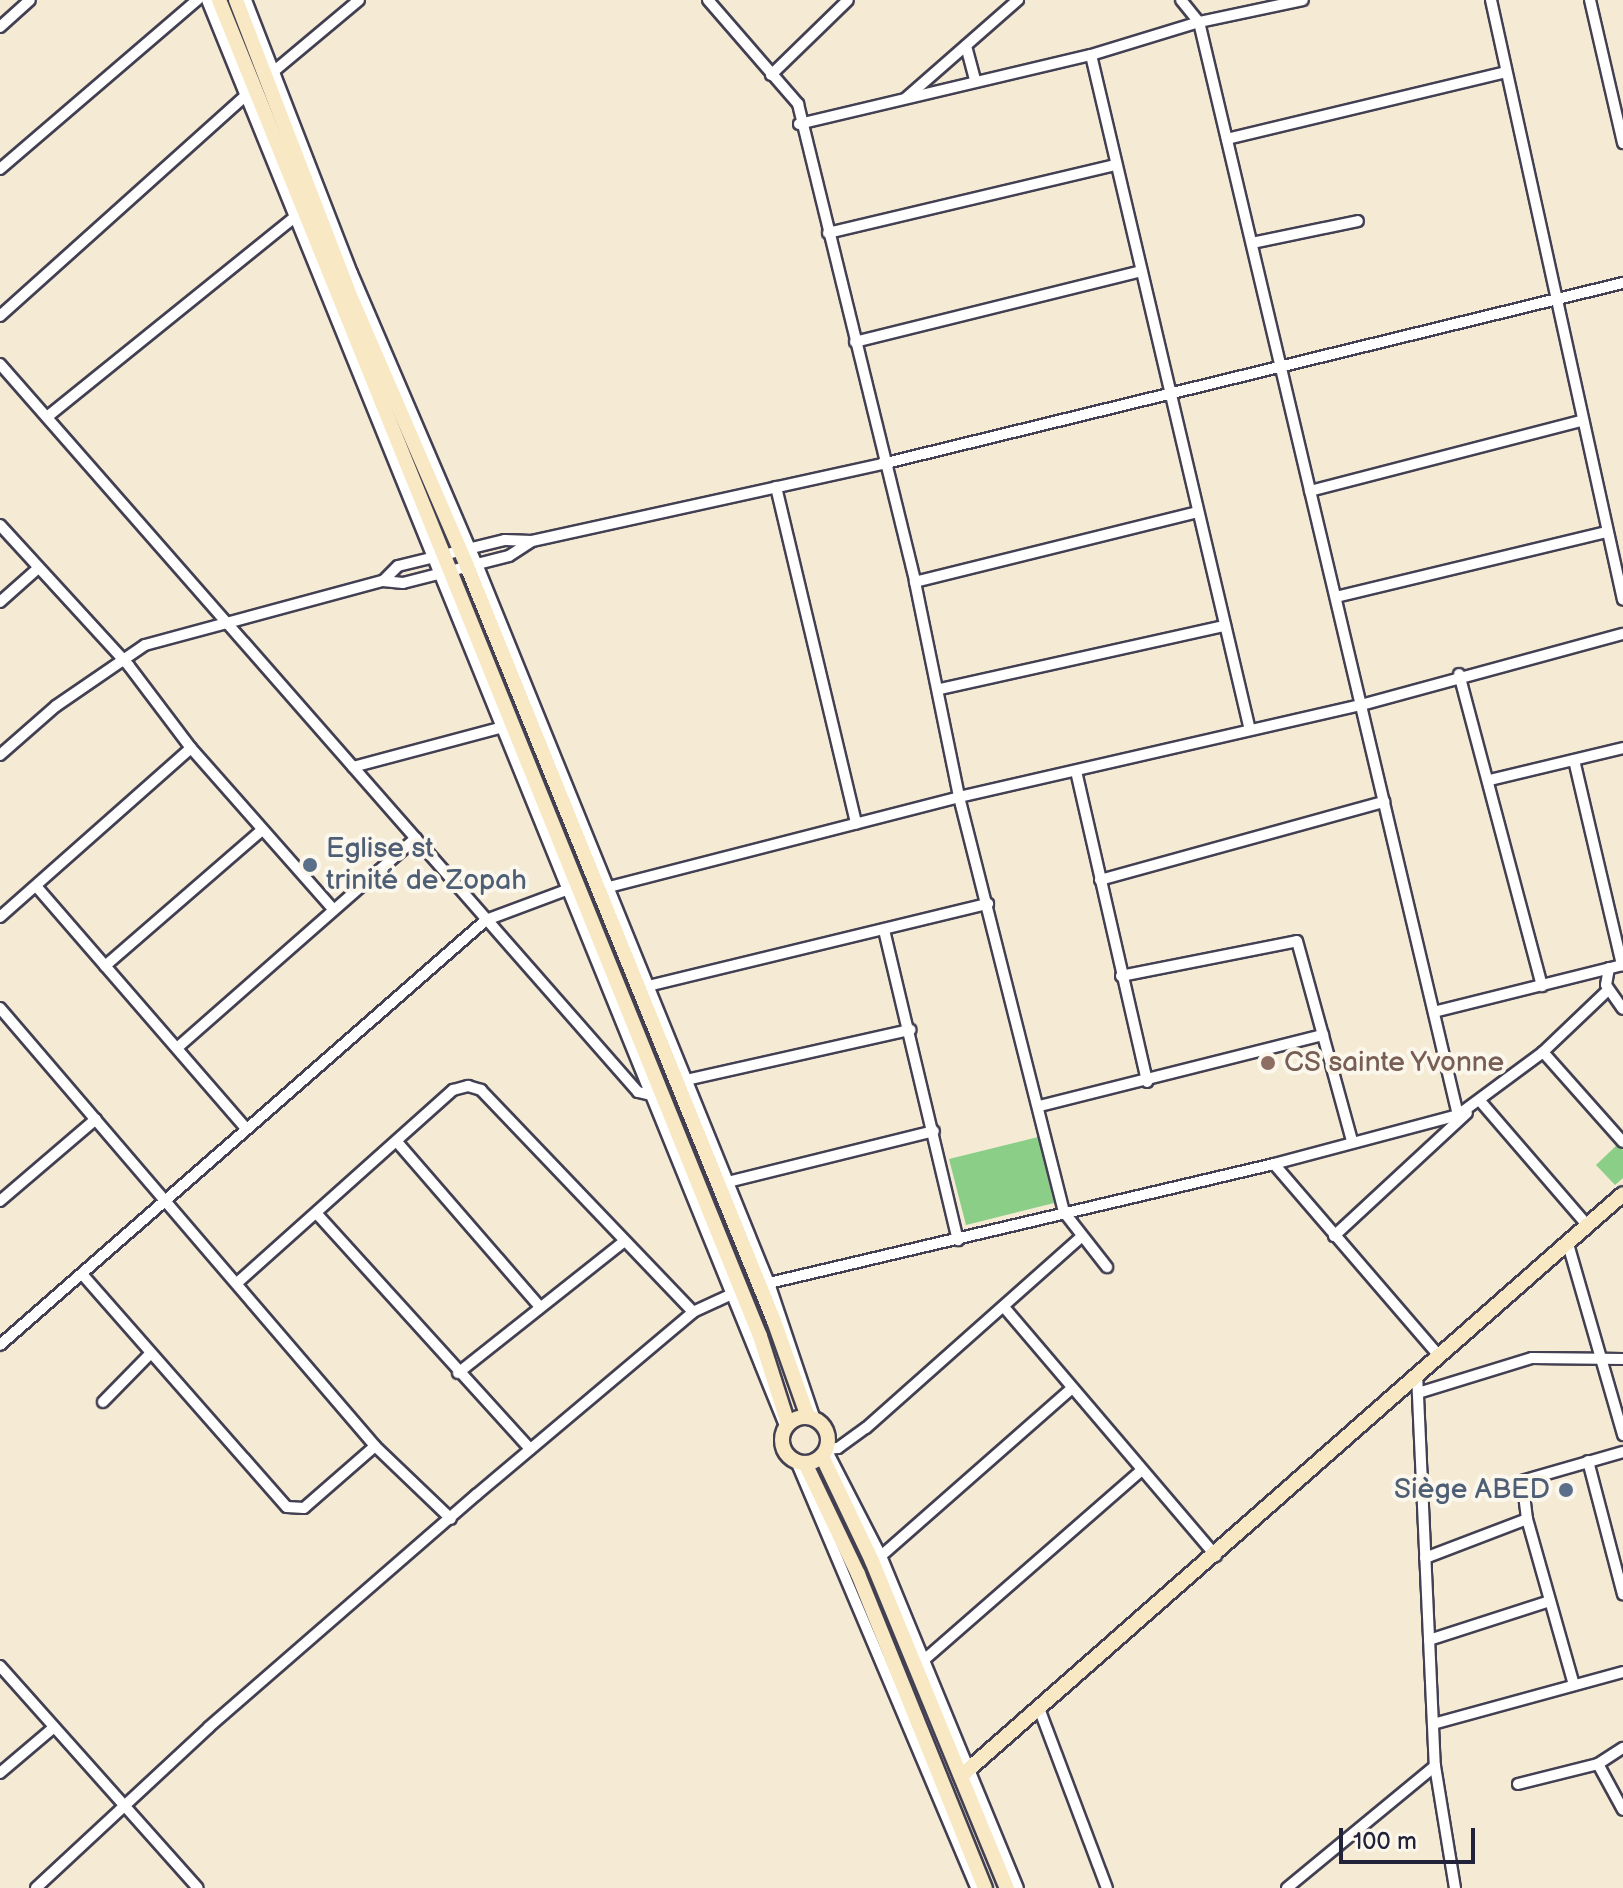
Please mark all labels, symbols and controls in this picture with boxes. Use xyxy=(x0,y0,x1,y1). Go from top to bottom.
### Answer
place label: Eglise st trinité de Zopah xyxy=(326,832,527,898)
marker: Eglise st trinité de Zopah xyxy=(301,856,319,874)
place label: CS sainte Yvonne xyxy=(1284,1046,1506,1080)
marker: CS sainte Yvonne xyxy=(1259,1054,1277,1072)
place label: Siège ABED xyxy=(1394,1473,1550,1507)
marker: Siège ABED xyxy=(1557,1481,1575,1499)
scale bar xyxy=(1343,1812,1479,1862)
text: 100 m xyxy=(1353,1827,1417,1856)

